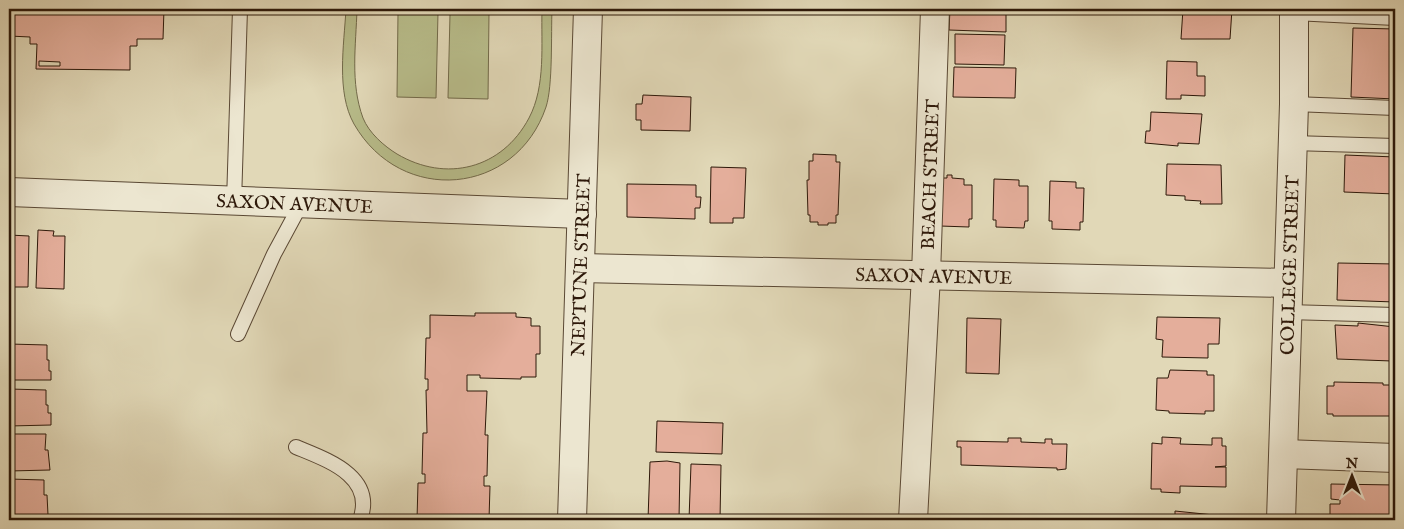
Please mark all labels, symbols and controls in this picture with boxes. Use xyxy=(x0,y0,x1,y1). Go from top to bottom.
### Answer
street label: BEACH STREET xyxy=(917,99,946,250)
street label: NEPTUNE STREET xyxy=(567,173,597,357)
street label: COLLEGE STREET xyxy=(1276,175,1306,355)
street label: SAXON AVENUE xyxy=(216,190,374,220)
street label: SAXON AVENUE xyxy=(855,264,1013,291)
north arrow xyxy=(1326,452,1376,502)
text: N xyxy=(1345,455,1358,473)

